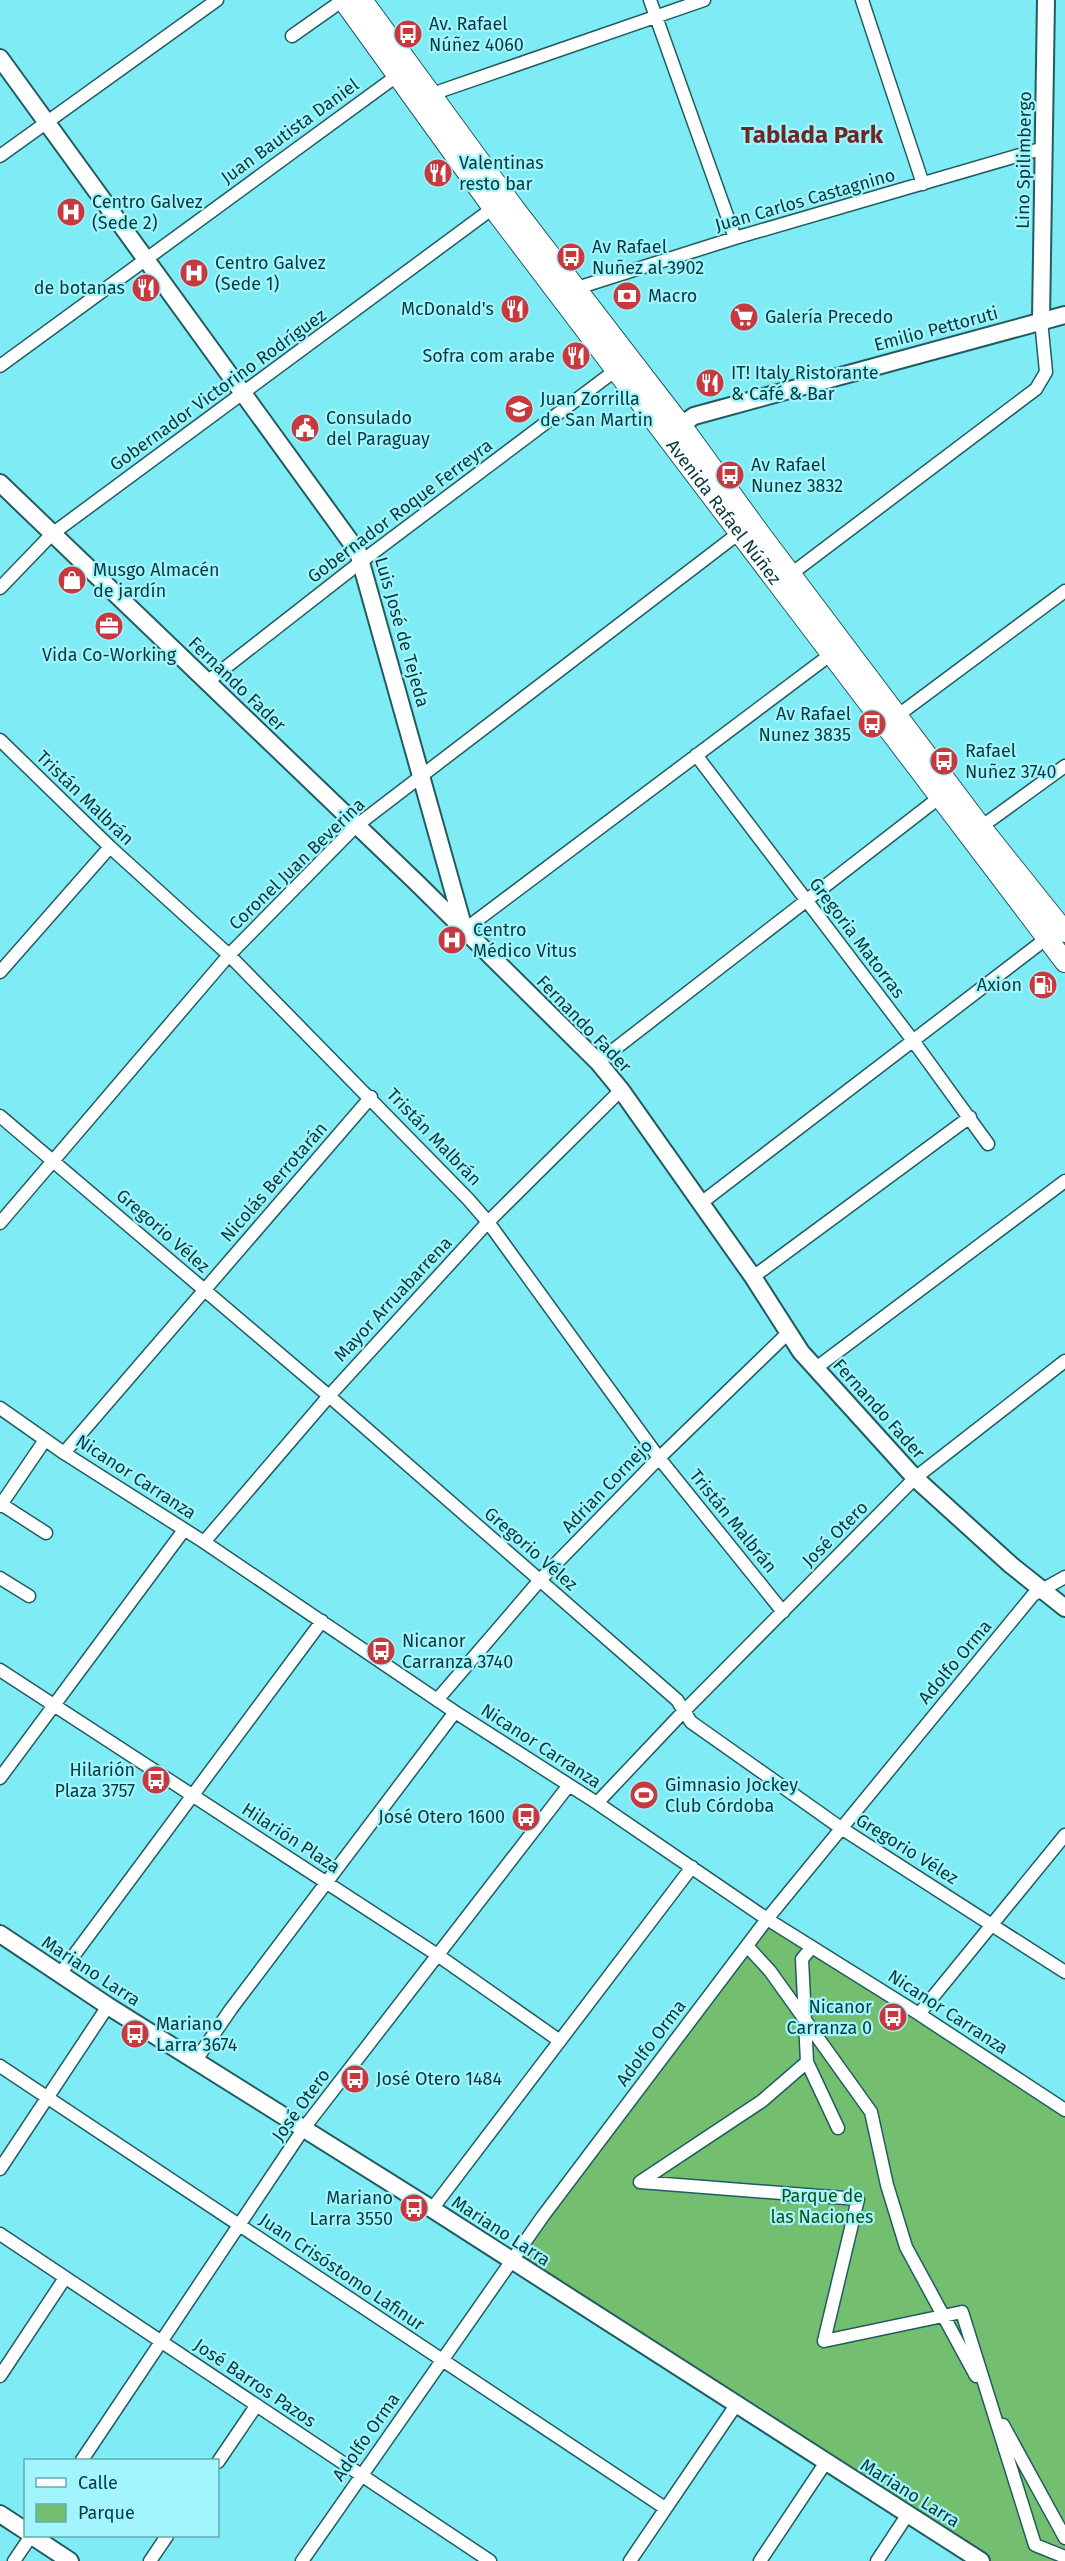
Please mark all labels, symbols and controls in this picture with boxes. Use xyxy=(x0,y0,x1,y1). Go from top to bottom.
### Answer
place label: Av. Rafael Núñez 4060 xyxy=(429,13,524,56)
bus stop icon: Av. Rafael Núñez 4060 xyxy=(392,18,424,50)
street label: Juan Bautista Daniel xyxy=(217,74,363,188)
street label: Lino Spilimbergo xyxy=(1012,91,1036,229)
district label: Tablada Park xyxy=(741,121,884,149)
place label: Valentinas resto bar xyxy=(459,152,544,195)
restaurant icon: Valentinas resto bar xyxy=(422,157,454,189)
street label: Juan Carlos Castagnino xyxy=(712,164,898,236)
place label: Centro Galvez (Sede 2) xyxy=(92,191,203,234)
hospital icon: Centro Galvez (Sede 2) xyxy=(55,196,87,228)
place label: Av Rafael Nuñez al 3902 xyxy=(592,236,704,279)
bus stop icon: Av Rafael Nuñez al 3902 xyxy=(555,241,587,273)
place label: Centro Galvez (Sede 1) xyxy=(215,252,326,295)
hospital icon: Centro Galvez (Sede 1) xyxy=(178,257,210,289)
restaurant icon: de botanas xyxy=(130,272,162,304)
place label: de botanas xyxy=(34,277,125,299)
bank icon: Macro xyxy=(611,280,643,312)
place label: Macro xyxy=(648,285,697,307)
restaurant icon: McDonald's xyxy=(499,293,531,325)
place label: McDonald's xyxy=(401,298,494,320)
supermarket icon: Galería Precedo xyxy=(728,301,760,333)
street label: Emilio Pettoruti xyxy=(872,302,1000,356)
street label: Gobernador Victorino Rodríguez xyxy=(106,304,331,476)
place label: Galería Precedo xyxy=(765,306,893,328)
restaurant icon: Sofra com arabe xyxy=(560,340,592,372)
place label: Sofra com arabe xyxy=(422,345,555,367)
place label: IT! Italy Ristorante & Café & Bar xyxy=(731,362,879,405)
restaurant icon: IT! Italy Ristorante & Café & Bar xyxy=(694,367,726,399)
place label: Juan Zorrilla de San Martin xyxy=(540,388,653,431)
school or university icon: Juan Zorrilla de San Martin xyxy=(503,393,535,425)
place label: Consulado del Paraguay xyxy=(326,407,430,450)
public building icon: Consulado del Paraguay xyxy=(289,412,321,444)
street label: Gobernador Roque Ferreyra xyxy=(303,434,497,588)
street label: Avenida Rafael Núñez xyxy=(661,435,786,589)
place label: Av Rafael Nunez 3832 xyxy=(751,454,843,497)
bus stop icon: Av Rafael Nunez 3832 xyxy=(714,459,746,491)
street label: Luis José de Tejeda xyxy=(370,554,434,710)
place label: Musgo Almacén de jardín xyxy=(93,559,220,602)
shop icon: Musgo Almacén de jardín xyxy=(56,564,88,596)
office icon: Vida Co-Working xyxy=(93,610,125,642)
street label: Fernando Fader xyxy=(184,632,290,736)
place label: Vida Co-Working xyxy=(42,644,177,666)
place label: Av Rafael Nunez 3835 xyxy=(758,703,851,746)
bus stop icon: Av Rafael Nunez 3835 xyxy=(856,708,888,740)
place label: Rafael Nuñez 3740 xyxy=(965,740,1056,783)
bus stop icon: Rafael Nuñez 3740 xyxy=(928,745,960,777)
street label: Tristán Malbrán xyxy=(32,746,138,850)
street label: Coronel Juan Beverina xyxy=(225,793,369,935)
street label: Gregoria Matorras xyxy=(804,873,910,1003)
place label: Centro Médico Vitus xyxy=(473,919,577,962)
hospital icon: Centro Médico Vitus xyxy=(436,924,468,956)
fuel station icon: Axion xyxy=(1027,969,1059,1001)
street label: Fernando Fader xyxy=(532,971,636,1077)
place label: Axion xyxy=(977,974,1022,996)
street label: Tristán Malbrán xyxy=(382,1084,486,1190)
street label: Nicolás Berrotarán xyxy=(216,1118,332,1246)
street label: Gregorio Vélez xyxy=(112,1184,214,1278)
street label: Mayor Arruabarrena xyxy=(329,1232,457,1366)
street label: Fernando Fader xyxy=(828,1354,930,1464)
street label: Nicanor Carranza xyxy=(72,1430,200,1524)
street label: Adrian Cornejo xyxy=(557,1435,657,1537)
street label: Tristán Malbrán xyxy=(685,1465,781,1577)
street label: José Otero xyxy=(797,1496,873,1572)
street label: Gregorio Vélez xyxy=(480,1502,582,1596)
street label: Adolfo Orma xyxy=(914,1616,996,1708)
place label: Nicanor Carranza 3740 xyxy=(402,1630,513,1673)
bus stop icon: Nicanor Carranza 3740 xyxy=(365,1635,397,1667)
street label: Nicanor Carranza xyxy=(477,1699,605,1793)
place label: Hilarión Plaza 3757 xyxy=(54,1759,135,1802)
bus stop icon: Hilarión Plaza 3757 xyxy=(140,1764,172,1796)
place label: Gimnasio Jockey Club Córdoba xyxy=(665,1774,798,1817)
sports icon: Gimnasio Jockey Club Córdoba xyxy=(628,1779,660,1811)
street label: Hilarión Plaza xyxy=(238,1798,344,1878)
bus stop icon: José Otero 1600 xyxy=(510,1801,542,1833)
place label: José Otero 1600 xyxy=(378,1806,505,1828)
street label: Gregorio Vélez xyxy=(852,1809,962,1889)
street label: Mariano Larra xyxy=(38,1931,144,2011)
street label: Nicanor Carranza xyxy=(884,1965,1012,2059)
street label: Adolfo Orma xyxy=(611,1995,691,2091)
place label: Nicanor Carranza 0 xyxy=(787,1996,872,2039)
bus stop icon: Nicanor Carranza 0 xyxy=(877,2001,909,2033)
place label: Mariano Larra 3674 xyxy=(156,2013,238,2056)
bus stop icon: Mariano Larra 3674 xyxy=(119,2018,151,2050)
bus stop icon: José Otero 1484 xyxy=(339,2063,371,2095)
street label: José Otero xyxy=(267,2064,335,2146)
place label: José Otero 1484 xyxy=(376,2068,502,2090)
park label: Parque de las Naciones xyxy=(770,2185,874,2228)
place label: Mariano Larra 3550 xyxy=(310,2187,393,2230)
street label: Mariano Larra xyxy=(448,2191,554,2271)
bus stop icon: Mariano Larra 3550 xyxy=(398,2192,430,2224)
street label: Juan Crisóstomo Lafinur xyxy=(255,2208,429,2336)
street label: José Barros Pazos xyxy=(190,2334,320,2432)
street label: Adolfo Orma xyxy=(328,2389,404,2485)
street label: Mariano Larra xyxy=(856,2454,964,2532)
legend xyxy=(24,2459,219,2537)
text: Calle xyxy=(78,2472,118,2494)
text: Parque xyxy=(78,2502,135,2524)

